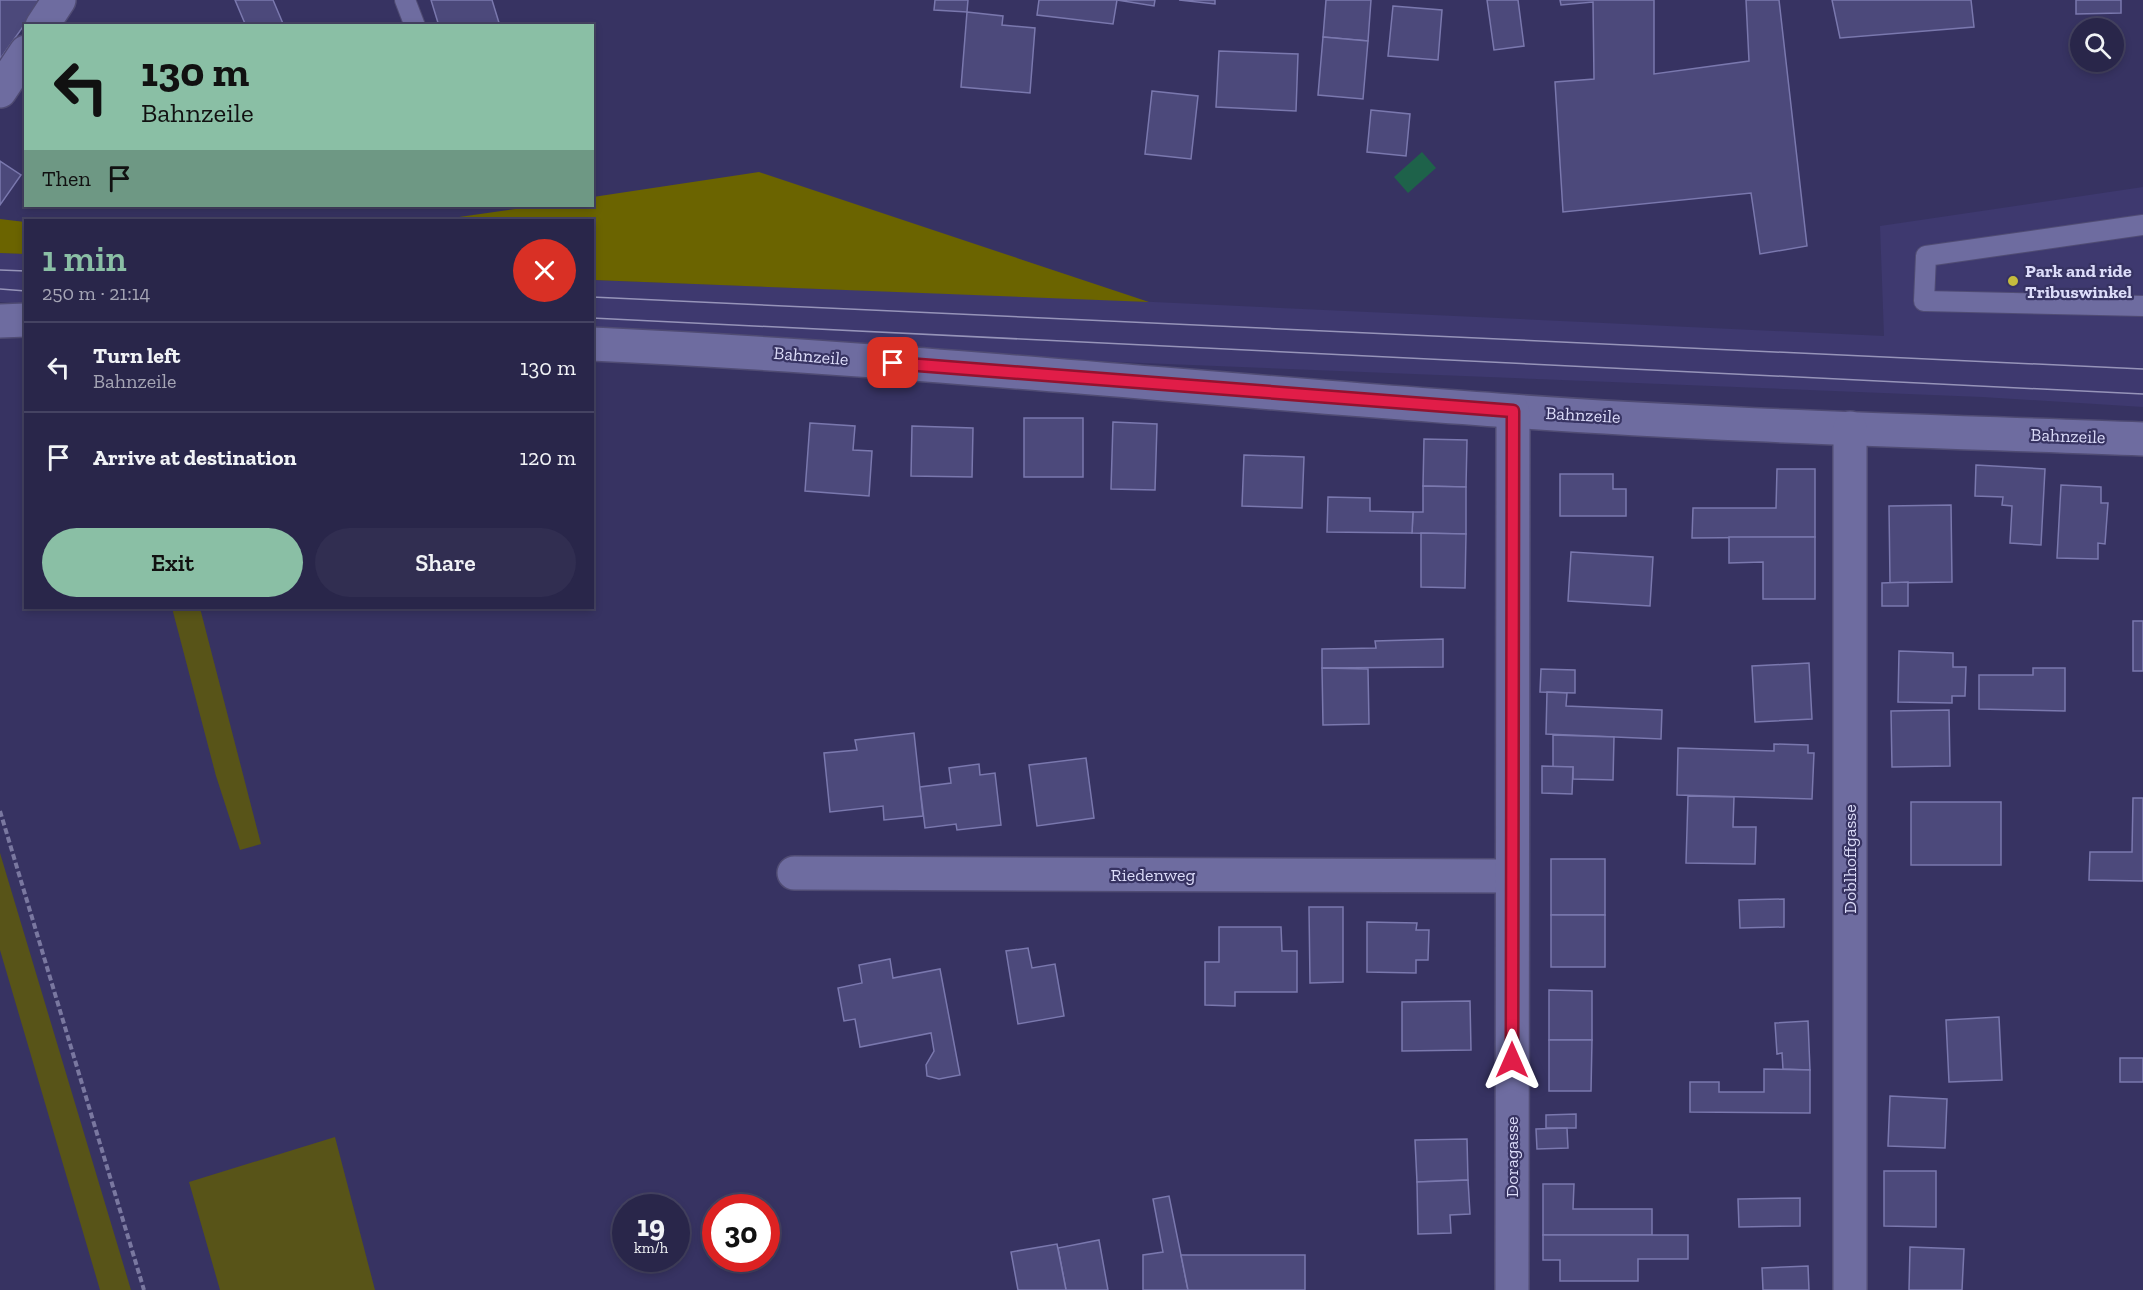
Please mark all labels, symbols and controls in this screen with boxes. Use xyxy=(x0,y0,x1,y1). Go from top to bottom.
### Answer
map controls xyxy=(2070,18,2124,72)
button: search xyxy=(2070,18,2124,72)
text: 130 m xyxy=(141,46,249,97)
icon: left xyxy=(42,48,120,126)
text: Bahnzeile xyxy=(141,97,254,129)
icon: arrive xyxy=(103,162,136,195)
text: Then xyxy=(42,165,91,192)
text: 1 min xyxy=(42,237,127,280)
button: close xyxy=(513,239,576,302)
place label: Park and ride Tribuswinkel xyxy=(2025,260,2132,303)
marker: Park and ride Tribuswinkel xyxy=(2006,274,2020,288)
text: 250 m · 21:14 xyxy=(42,281,150,305)
pin xyxy=(867,337,918,388)
text: Turn left xyxy=(93,342,180,369)
street label: Bahnzeile xyxy=(773,342,849,370)
icon: arrive xyxy=(876,346,909,379)
icon: left xyxy=(42,351,75,384)
text: 130 m xyxy=(520,354,576,381)
text: Bahnzeile xyxy=(93,369,176,393)
street label: Bahnzeile xyxy=(1545,402,1621,428)
street label: Bahnzeile xyxy=(2030,424,2106,448)
icon: arrive xyxy=(42,441,75,474)
text: Arrive at destination xyxy=(93,444,296,471)
text: 120 m xyxy=(520,444,576,471)
button: Exit xyxy=(42,528,303,597)
button: Share xyxy=(315,528,576,597)
street label: Doblhoffgasse xyxy=(1839,804,1861,914)
street label: Riedenweg xyxy=(1111,864,1196,886)
position arrow xyxy=(1480,1028,1544,1092)
street label: Doragasse xyxy=(1501,1117,1523,1197)
speed limit sign: 30 xyxy=(702,1194,780,1272)
text: 19 xyxy=(637,1208,665,1244)
text: km/h xyxy=(634,1239,668,1257)

